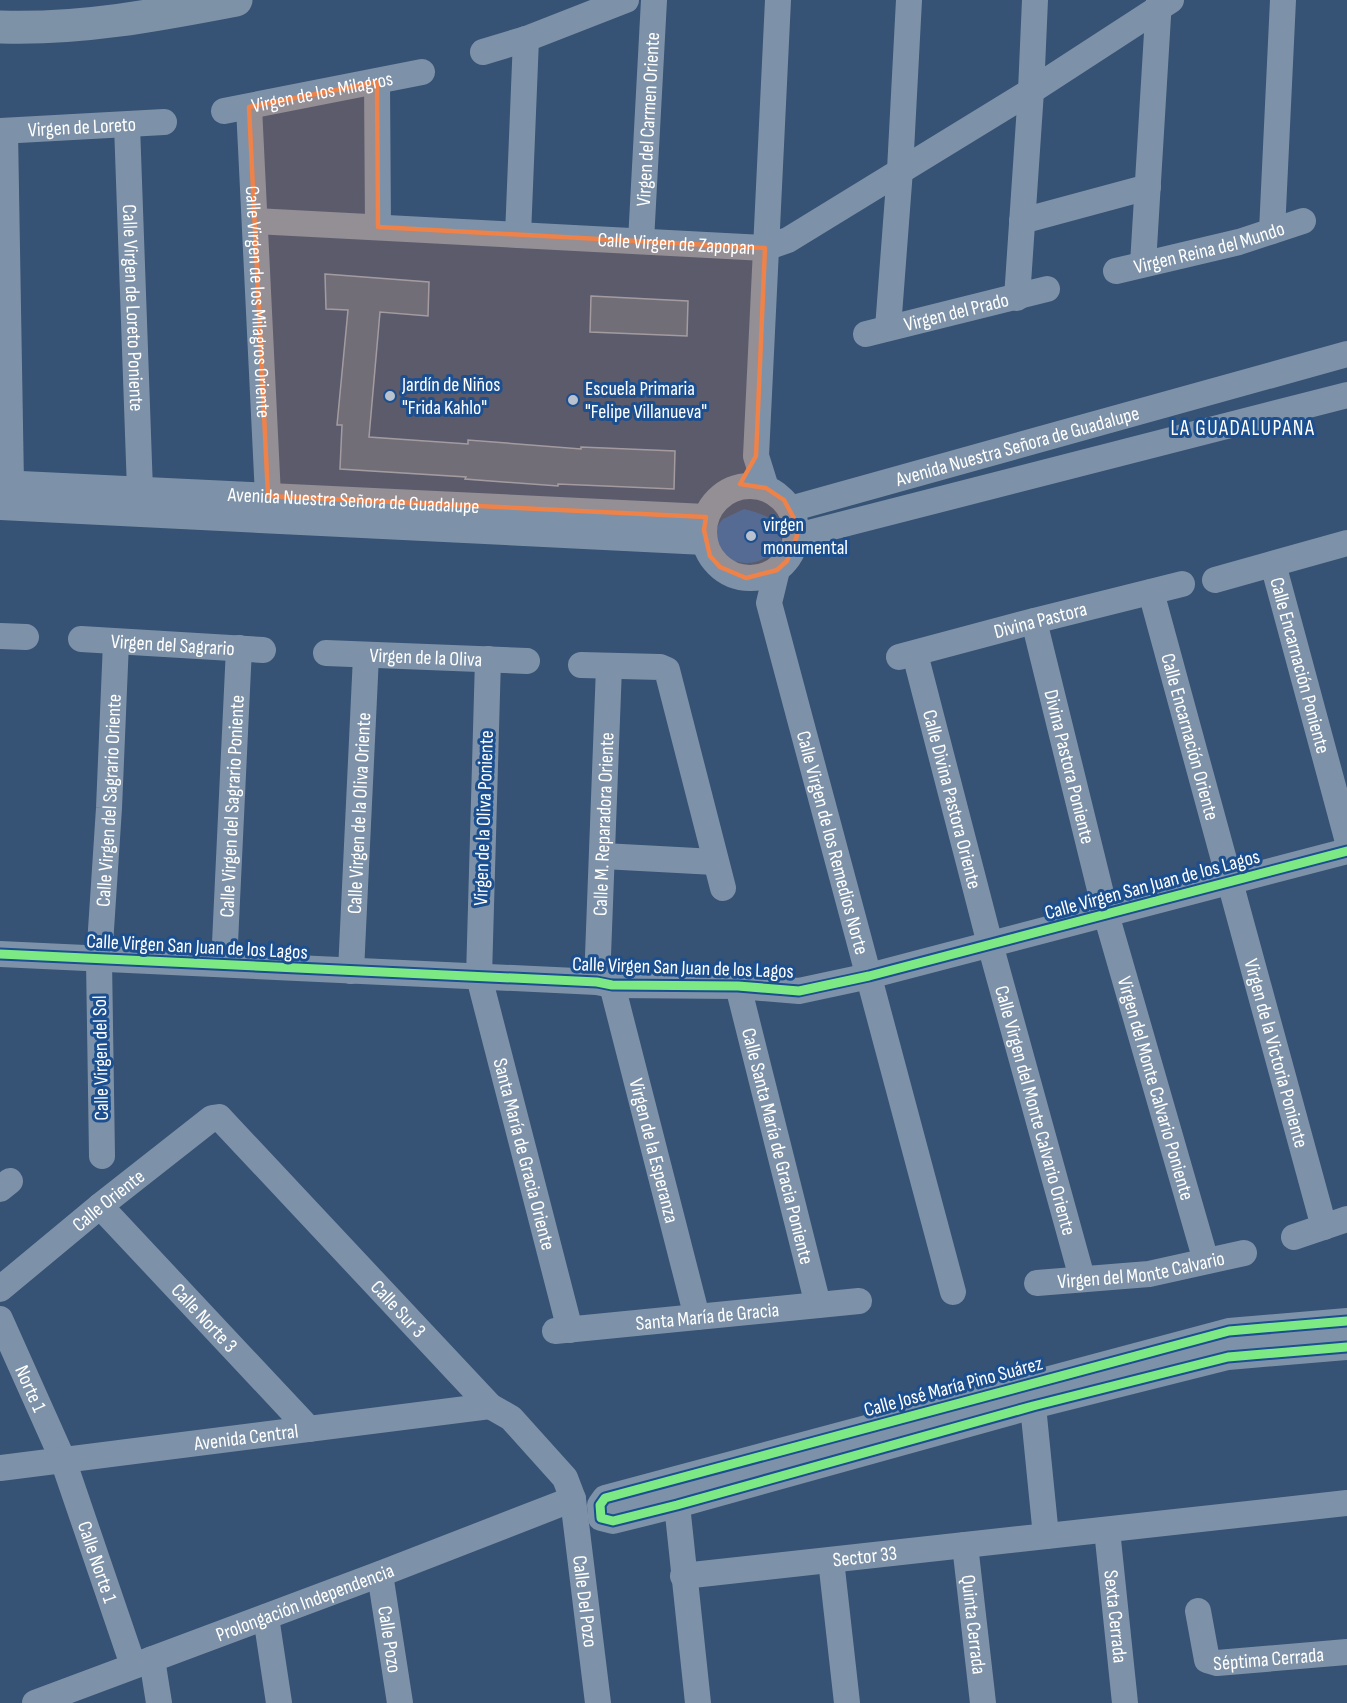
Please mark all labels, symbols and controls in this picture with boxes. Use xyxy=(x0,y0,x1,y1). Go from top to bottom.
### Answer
street label: Virgen del Carmen Oriente xyxy=(632,31,665,207)
street label: Virgen de los Milagros xyxy=(250,67,395,118)
street label: Virgen de Loreto xyxy=(27,113,137,142)
street label: Calle Virgen de los Milagros Oriente xyxy=(240,185,275,419)
street label: Calle Virgen de Loreto Poniente xyxy=(117,204,148,412)
street label: Virgen Reina del Mundo xyxy=(1132,217,1288,279)
street label: Calle Virgen de Zapopan xyxy=(597,228,756,260)
street label: Virgen del Prado xyxy=(902,288,1011,337)
place label: Jardín de Niños "Frida Kahlo" xyxy=(401,373,501,420)
place label: Escuela Primaria "Felipe Villanueva" xyxy=(585,377,707,424)
marker: Jardín de Niños "Frida Kahlo" xyxy=(383,389,397,403)
marker: Escuela Primaria "Felipe Villanueva" xyxy=(566,393,580,407)
street label: Avenida Nuestra Señora de Guadalupe xyxy=(892,401,1142,492)
district label: LA GUADALUPANA xyxy=(1170,416,1316,441)
street label: Avenida Nuestra Señora de Guadalupe xyxy=(226,483,480,519)
place label: virgen monumental xyxy=(763,513,848,560)
marker: virgen monumental xyxy=(744,529,758,543)
street label: Calle Encarnación Poniente xyxy=(1264,575,1335,756)
street label: Divina Pastora xyxy=(991,597,1089,644)
street label: Virgen del Sagrario xyxy=(110,630,235,661)
street label: Virgen de la Oliva xyxy=(369,644,483,672)
street label: Calle Encarnación Oriente xyxy=(1155,651,1224,823)
street label: Divina Pastora Poniente xyxy=(1038,687,1099,846)
street label: Calle Virgen del Sagrario Oriente xyxy=(92,693,127,908)
street label: Calle Virgen del Sagrario Poniente xyxy=(215,694,250,918)
street label: Calle Divina Pastora Oriente xyxy=(917,707,986,892)
street label: Calle Virgen de la Oliva Oriente xyxy=(343,712,376,915)
street label: Calle Virgen de los Remedios Norte xyxy=(791,728,873,957)
street label: Virgen de la Oliva Poniente xyxy=(469,730,499,906)
street label: Calle M. Reparadora Oriente xyxy=(589,732,620,916)
street label: Calle Virgen San Juan de los Lagos xyxy=(1042,845,1262,925)
street label: Calle Virgen San Juan de los Lagos xyxy=(86,929,308,965)
street label: Calle Virgen San Juan de los Lagos xyxy=(572,952,794,984)
street label: Virgen de la Victoria Poniente xyxy=(1238,956,1313,1151)
street label: Virgen del Monte Calvario Poniente xyxy=(1112,974,1199,1203)
street label: Calle Virgen del Monte Calvario Oriente xyxy=(989,983,1081,1238)
street label: Calle Virgen del Sol xyxy=(88,995,114,1121)
street label: Calle Santa María de Gracia Poniente xyxy=(736,1026,818,1267)
street label: Santa María de Gracia Oriente xyxy=(487,1056,560,1253)
street label: Virgen de la Esperanza xyxy=(623,1076,683,1226)
street label: Calle Oriente xyxy=(68,1165,150,1237)
street label: Virgen del Monte Calvario xyxy=(1057,1247,1227,1294)
street label: Calle Sur 3 xyxy=(365,1275,431,1343)
street label: Calle Norte 3 xyxy=(166,1279,242,1358)
street label: Santa María de Gracia xyxy=(635,1298,780,1336)
street label: Calle José María Pino Suárez xyxy=(861,1352,1045,1422)
street label: Norte 1 xyxy=(9,1362,51,1416)
street label: Avenida Central xyxy=(192,1419,300,1456)
street label: Calle Norte 1 xyxy=(72,1518,122,1606)
street label: Sector 33 xyxy=(832,1542,898,1572)
street label: Calle Del Pozo xyxy=(567,1554,602,1649)
street label: Prolongación Independencia xyxy=(213,1559,398,1647)
street label: Sexta Cerrada xyxy=(1098,1569,1132,1664)
street label: Quinta Cerrada xyxy=(955,1574,991,1676)
street label: Calle Pozo xyxy=(372,1604,406,1675)
street label: Séptima Cerrada xyxy=(1212,1643,1325,1676)

